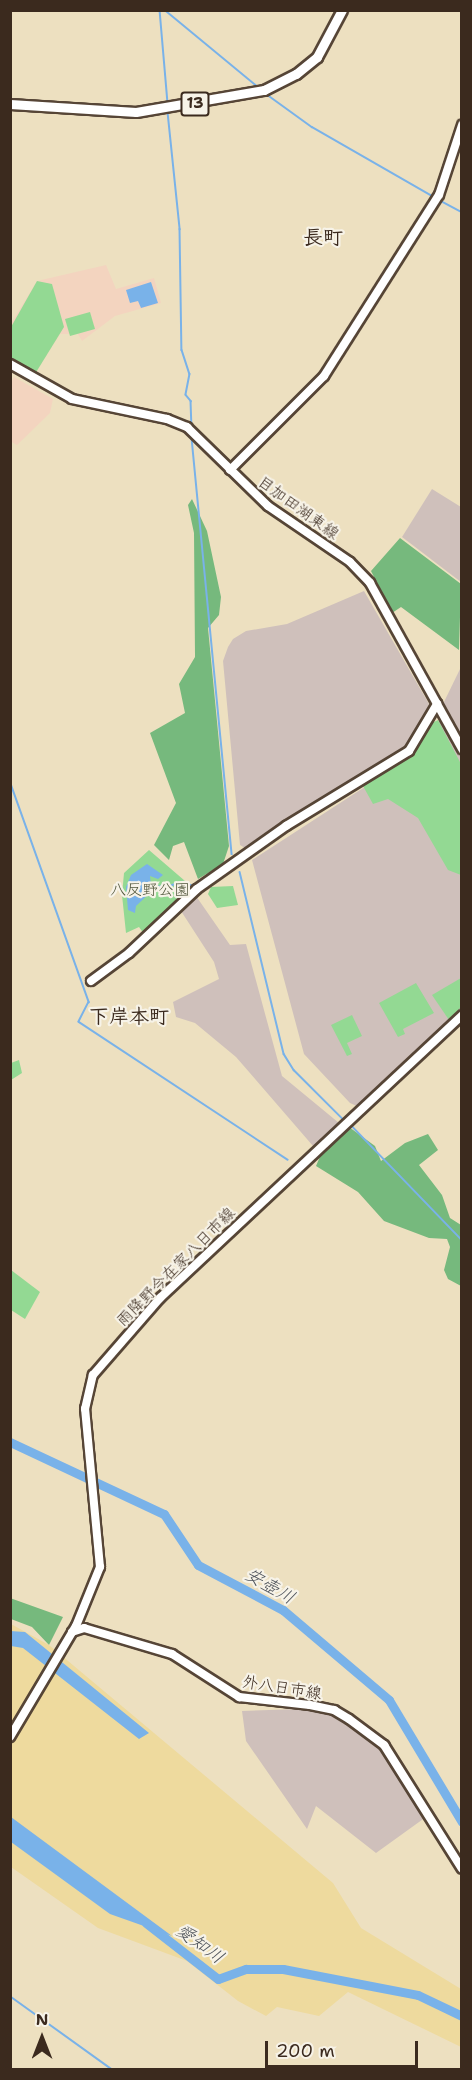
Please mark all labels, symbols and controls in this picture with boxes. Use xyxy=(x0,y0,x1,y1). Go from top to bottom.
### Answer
road number: 13 xyxy=(180,92,210,116)
district label: 長町 xyxy=(303,225,343,249)
street label: 目加田湖東線 xyxy=(254,472,342,544)
park label: 八反野公園 xyxy=(110,880,190,900)
district label: 下岸本町 xyxy=(89,1004,169,1028)
street label: 雨降野今在家八日市線 xyxy=(113,1204,239,1330)
water label: 安壺川 xyxy=(241,1563,299,1609)
street label: 外八日市線 xyxy=(241,1672,323,1704)
water label: 愛知川 xyxy=(172,1919,228,1969)
north arrow xyxy=(12,2008,72,2068)
text: N xyxy=(36,2009,48,2030)
scale bar xyxy=(268,2029,421,2067)
text: 200 m xyxy=(276,2039,335,2063)

